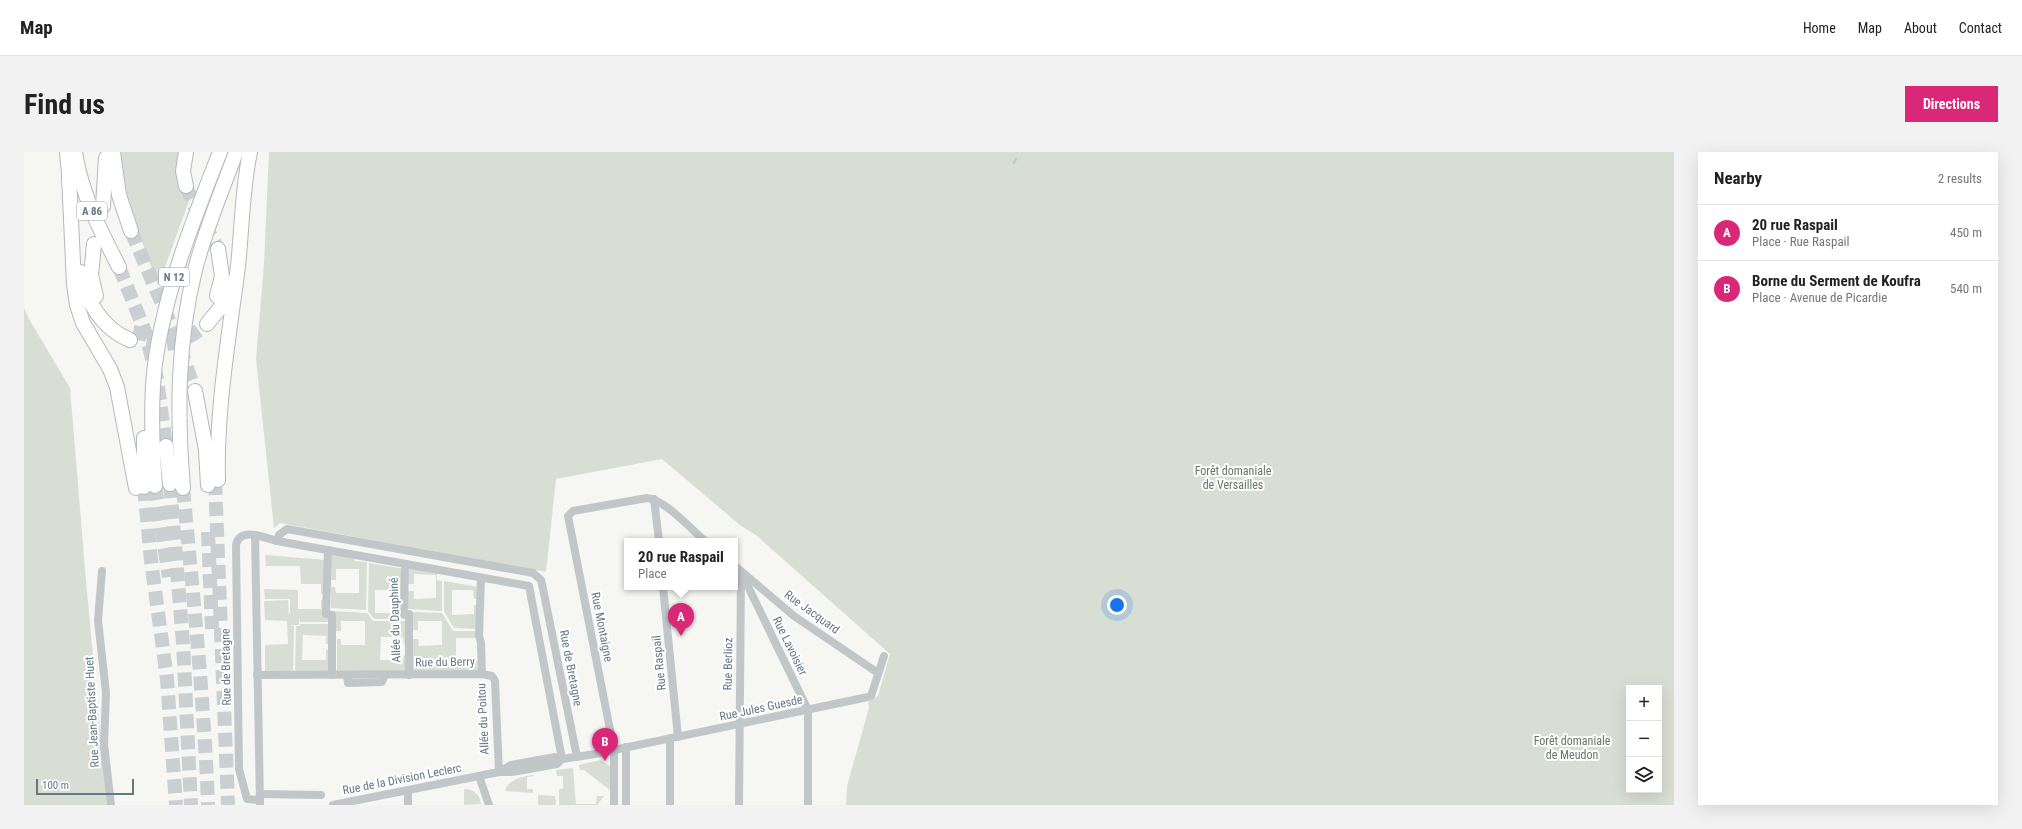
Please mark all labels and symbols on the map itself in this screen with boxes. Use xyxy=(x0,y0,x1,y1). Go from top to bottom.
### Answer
road number: A 86 xyxy=(77,202,107,220)
road number: N 12 xyxy=(159,268,189,286)
park label: Forêt domaniale de Versailles xyxy=(1195,464,1272,492)
street label: Allée du Dauphiné xyxy=(387,577,403,663)
street label: Rue Jacquard xyxy=(782,587,842,637)
street label: Rue Montaigne xyxy=(588,591,616,663)
your location xyxy=(1107,595,1127,615)
pin: A xyxy=(668,603,694,636)
street label: Rue Lavoisier xyxy=(770,615,810,678)
street label: Rue de Bretagne xyxy=(218,628,234,706)
street label: Rue de Bretagne xyxy=(557,629,585,708)
street label: Rue Raspail xyxy=(649,635,669,691)
street label: Rue Berlioz xyxy=(721,637,735,691)
street label: Rue du Berry xyxy=(415,654,475,670)
street label: Rue Jean-Baptiste Huet xyxy=(82,656,102,768)
street label: Allée du Poitou xyxy=(474,683,492,755)
street label: Rue Jules Guesde xyxy=(718,692,804,724)
pin: B xyxy=(592,728,618,761)
park label: Forêt domaniale de Meudon xyxy=(1534,734,1611,762)
street label: Rue de la Division Leclerc xyxy=(341,761,463,797)
scale bar xyxy=(36,777,134,796)

